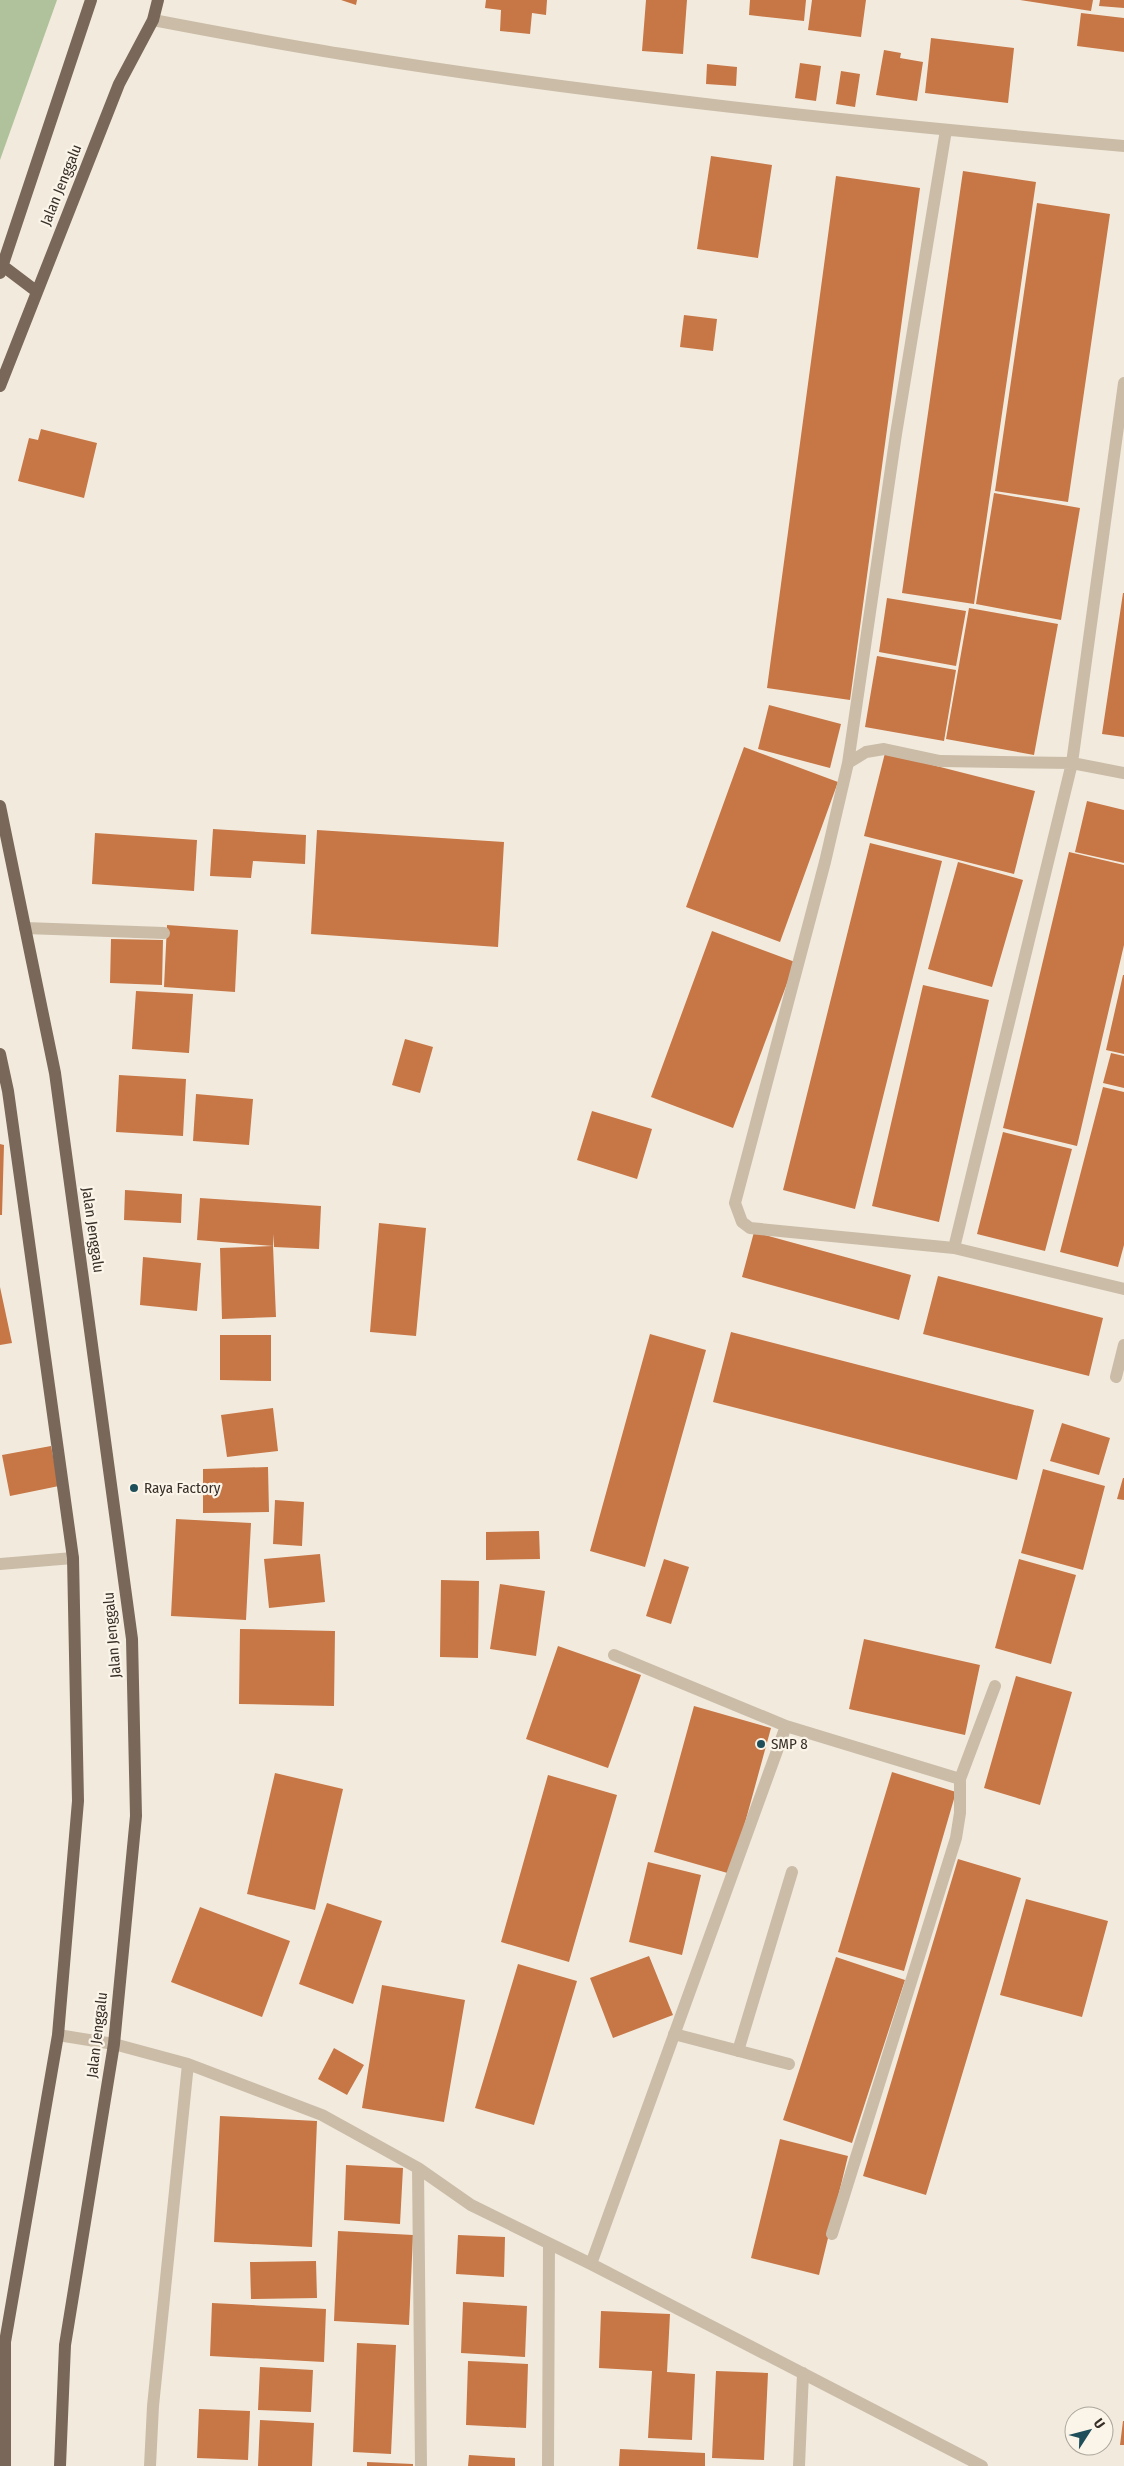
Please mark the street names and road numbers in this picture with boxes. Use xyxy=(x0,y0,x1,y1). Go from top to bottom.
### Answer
street label: Jalan Jenggalu xyxy=(37,142,85,228)
street label: Jalan Jenggalu xyxy=(78,1186,108,1274)
street label: Jalan Jenggalu xyxy=(99,1591,125,1679)
street label: Jalan Jenggalu xyxy=(83,1991,111,2079)

